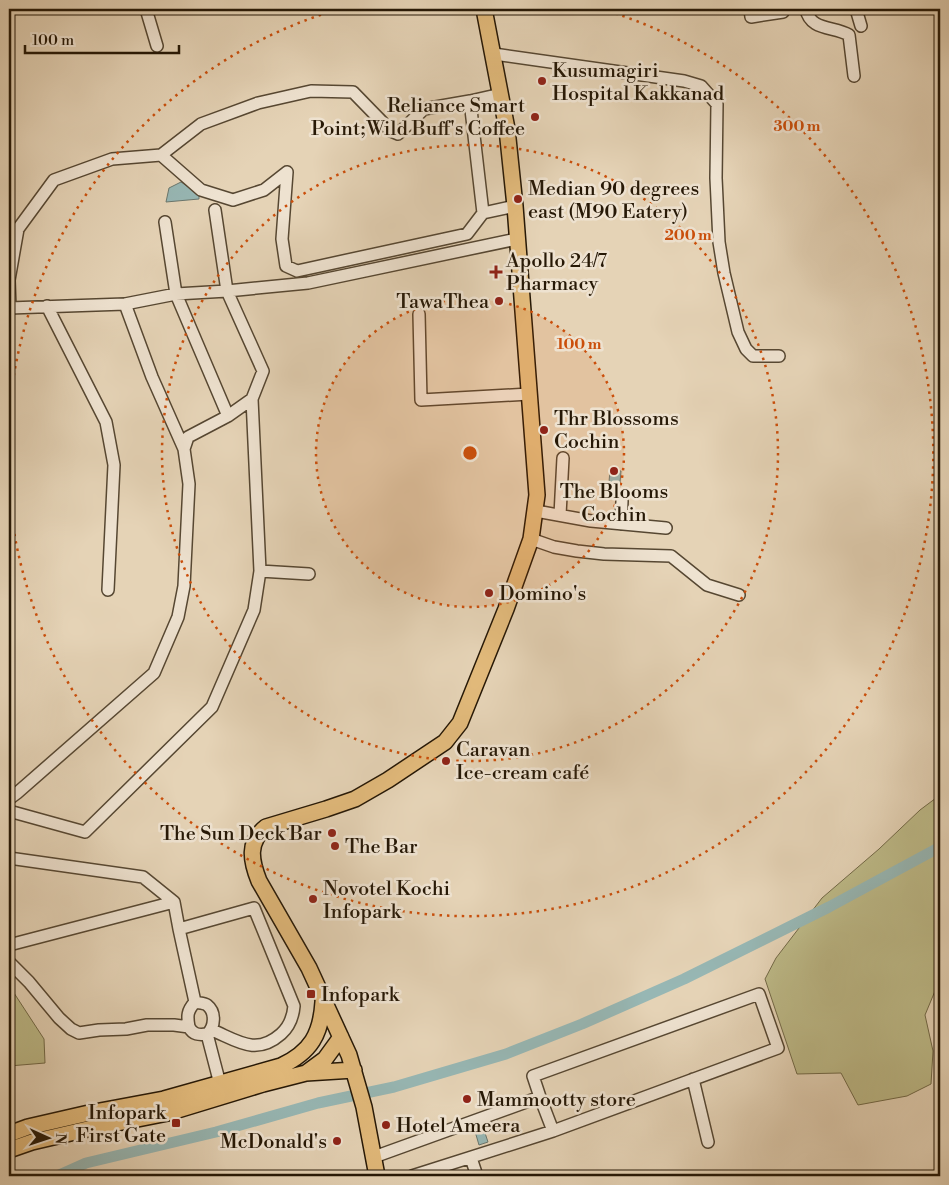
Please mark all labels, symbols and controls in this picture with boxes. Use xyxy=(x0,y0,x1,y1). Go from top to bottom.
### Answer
scale bar xyxy=(25,22,179,54)
text: 100 m xyxy=(32,31,74,50)
place label: Kusumagiri Hospital Kakkanad xyxy=(552,59,725,107)
marker: Kusumagiri Hospital Kakkanad xyxy=(536,75,548,87)
place label: Reliance Smart Point;Wild Buff's Coffee xyxy=(311,94,525,142)
marker: Reliance Smart Point;Wild Buff's Coffee xyxy=(529,111,541,123)
text: 300 m xyxy=(774,117,821,136)
place label: Median 90 degrees east (M90 Eatery) xyxy=(528,177,699,225)
marker: Median 90 degrees east (M90 Eatery) xyxy=(512,193,524,205)
text: 200 m xyxy=(664,226,712,245)
place label: Apollo 24/7 Pharmacy xyxy=(505,249,607,297)
marker: Apollo 24/7 Pharmacy xyxy=(490,266,502,278)
place label: TawaThea xyxy=(396,290,490,315)
marker: TawaThea xyxy=(493,295,505,307)
text: 100 m xyxy=(557,335,602,354)
place label: Thr Blossoms Cochin xyxy=(554,407,679,455)
marker: Thr Blossoms Cochin xyxy=(538,424,550,436)
centre of rings xyxy=(461,444,479,462)
marker: The Blooms Cochin xyxy=(608,465,620,477)
place label: The Blooms Cochin xyxy=(560,480,668,528)
place label: Domino's xyxy=(499,582,586,607)
marker: Domino's xyxy=(483,587,495,599)
place label: Caravan Ice-cream café xyxy=(456,738,589,786)
marker: Caravan Ice-cream café xyxy=(440,755,452,767)
place label: The Sun Deck Bar xyxy=(160,822,322,847)
marker: The Sun Deck Bar xyxy=(326,827,338,839)
place label: The Bar xyxy=(345,835,418,860)
marker: The Bar xyxy=(329,840,341,852)
place label: Novotel Kochi Infopark xyxy=(323,877,451,925)
marker: Novotel Kochi Infopark xyxy=(307,893,319,905)
place label: Infopark xyxy=(321,983,401,1008)
marker: Infopark xyxy=(305,988,317,1000)
place label: Mammootty store xyxy=(477,1088,636,1113)
marker: Mammootty store xyxy=(461,1093,473,1105)
place label: Infopark First Gate xyxy=(76,1101,168,1149)
north arrow xyxy=(22,1112,72,1162)
place label: Hotel Ameera xyxy=(396,1114,521,1139)
marker: Infopark First Gate xyxy=(170,1117,182,1129)
marker: Hotel Ameera xyxy=(380,1119,392,1131)
place label: McDonald's xyxy=(220,1130,327,1155)
text: N xyxy=(51,1133,69,1145)
marker: McDonald's xyxy=(331,1135,343,1147)

